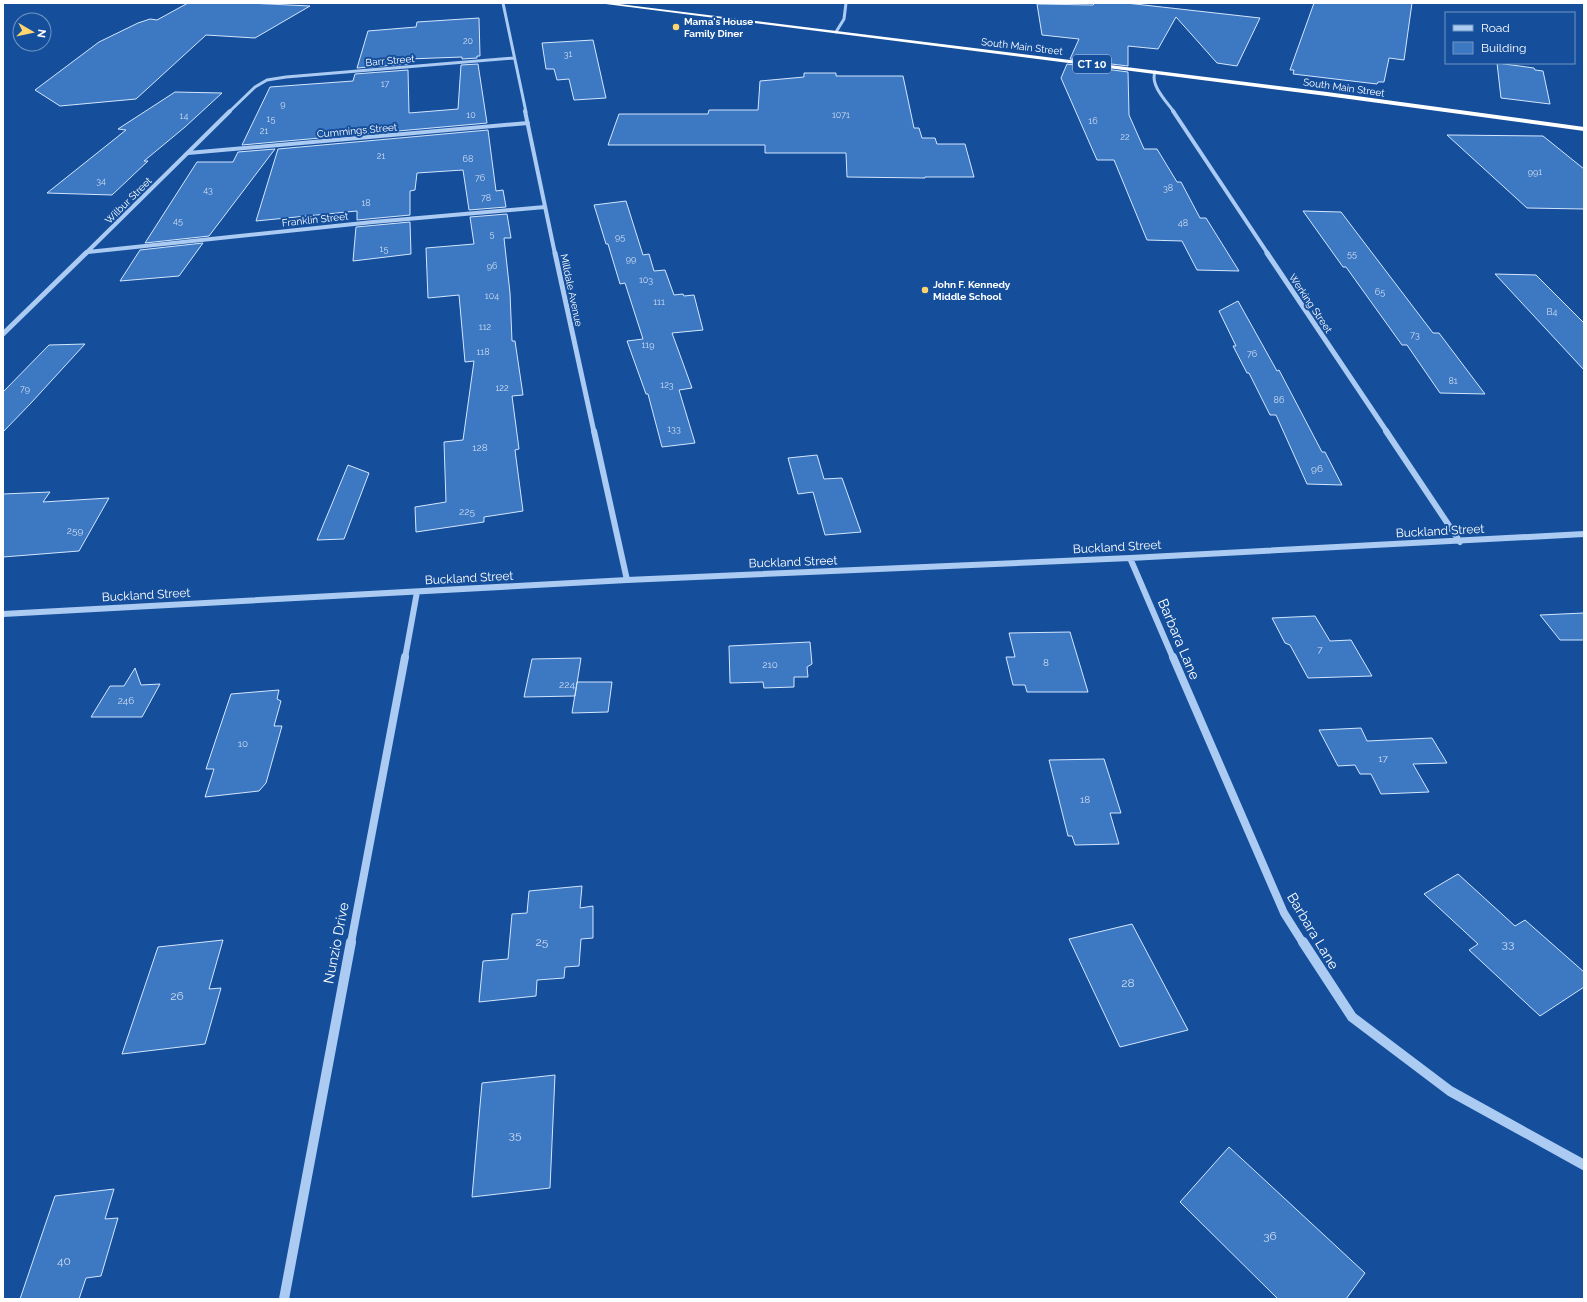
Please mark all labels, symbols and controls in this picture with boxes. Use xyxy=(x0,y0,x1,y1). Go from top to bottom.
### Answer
north arrow xyxy=(12,12,52,52)
legend xyxy=(1445,12,1575,64)
place label: Mama's House Family Diner xyxy=(684,16,753,39)
text: Road xyxy=(1481,21,1510,35)
marker: Mama's House Family Diner xyxy=(671,22,681,32)
text: N xyxy=(34,28,48,39)
house number: 20 xyxy=(463,36,474,46)
street label: South Main Street xyxy=(980,36,1064,57)
text: Building xyxy=(1481,41,1527,55)
house number: 31 xyxy=(564,49,572,59)
street label: Barr Street xyxy=(365,53,416,68)
road number: CT 10 xyxy=(1073,55,1111,73)
street label: South Main Street xyxy=(1302,76,1386,99)
house number: 17 xyxy=(381,79,389,89)
house number: 9 xyxy=(280,99,286,109)
house number: 10 xyxy=(466,110,476,120)
house number: 1071 xyxy=(832,110,850,120)
house number: 14 xyxy=(180,111,188,121)
house number: 15 xyxy=(267,114,275,124)
house number: 16 xyxy=(1088,116,1098,126)
street label: Cummings Street xyxy=(316,121,398,139)
house number: 21 xyxy=(260,126,268,136)
house number: 22 xyxy=(1120,132,1130,142)
house number: 21 xyxy=(377,151,385,161)
house number: 68 xyxy=(463,154,473,164)
house number: 991 xyxy=(1528,167,1542,177)
house number: 76 xyxy=(475,173,486,183)
street label: Wilbur Street xyxy=(103,174,154,226)
house number: 34 xyxy=(96,176,106,186)
house number: 38 xyxy=(1163,183,1173,193)
house number: 43 xyxy=(203,185,213,195)
house number: 78 xyxy=(481,193,491,203)
house number: 18 xyxy=(361,198,371,208)
street label: Franklin Street xyxy=(281,210,349,228)
house number: 45 xyxy=(173,216,183,226)
house number: 48 xyxy=(1178,218,1188,228)
house number: 5 xyxy=(490,229,495,239)
house number: 95 xyxy=(615,232,625,242)
house number: 15 xyxy=(380,244,388,254)
house number: 55 xyxy=(1347,249,1357,259)
street label: Milldale Avenue xyxy=(558,253,585,328)
house number: 99 xyxy=(626,254,636,264)
house number: 96 xyxy=(487,261,498,271)
street label: Werking Street xyxy=(1287,272,1335,335)
house number: 103 xyxy=(639,275,653,285)
place label: John F. Kennedy Middle School xyxy=(933,279,1011,302)
marker: John F. Kennedy Middle School xyxy=(920,285,930,295)
house number: 65 xyxy=(1375,287,1385,297)
house number: 104 xyxy=(485,291,499,301)
house number: 111 xyxy=(653,297,665,307)
house number: B4 xyxy=(1547,307,1558,317)
house number: 112 xyxy=(479,322,492,332)
house number: 73 xyxy=(1410,330,1420,340)
house number: 119 xyxy=(642,340,654,350)
house number: 118 xyxy=(476,347,490,357)
house number: 76 xyxy=(1247,349,1258,359)
house number: 81 xyxy=(1448,376,1458,386)
house number: 123 xyxy=(660,380,674,390)
house number: 122 xyxy=(495,383,509,393)
house number: 79 xyxy=(20,384,30,394)
house number: 86 xyxy=(1274,395,1285,405)
house number: 133 xyxy=(667,424,681,434)
house number: 128 xyxy=(472,442,488,453)
house number: 96 xyxy=(1311,463,1323,474)
house number: 225 xyxy=(459,506,475,517)
street label: Buckland Street xyxy=(1395,522,1485,540)
house number: 259 xyxy=(67,525,83,536)
street label: Buckland Street xyxy=(1072,538,1162,556)
street label: Buckland Street xyxy=(748,553,838,571)
street label: Buckland Street xyxy=(424,569,514,587)
street label: Buckland Street xyxy=(101,586,191,604)
street label: Barbara Lane xyxy=(1155,596,1203,682)
house number: 7 xyxy=(1317,644,1323,655)
house number: 8 xyxy=(1043,657,1049,668)
house number: 210 xyxy=(762,659,778,670)
house number: 224 xyxy=(559,679,575,690)
house number: 246 xyxy=(118,695,134,706)
house number: 10 xyxy=(238,738,248,749)
house number: 17 xyxy=(1378,753,1388,764)
house number: 18 xyxy=(1080,794,1090,805)
street label: Barbara Lane xyxy=(1284,890,1342,972)
street label: Nunzio Drive xyxy=(320,901,352,985)
house number: 25 xyxy=(536,935,549,949)
house number: 33 xyxy=(1502,937,1514,951)
house number: 28 xyxy=(1121,976,1135,990)
house number: 26 xyxy=(170,989,184,1003)
house number: 35 xyxy=(509,1128,522,1142)
house number: 36 xyxy=(1263,1229,1277,1243)
house number: 40 xyxy=(57,1254,71,1268)

